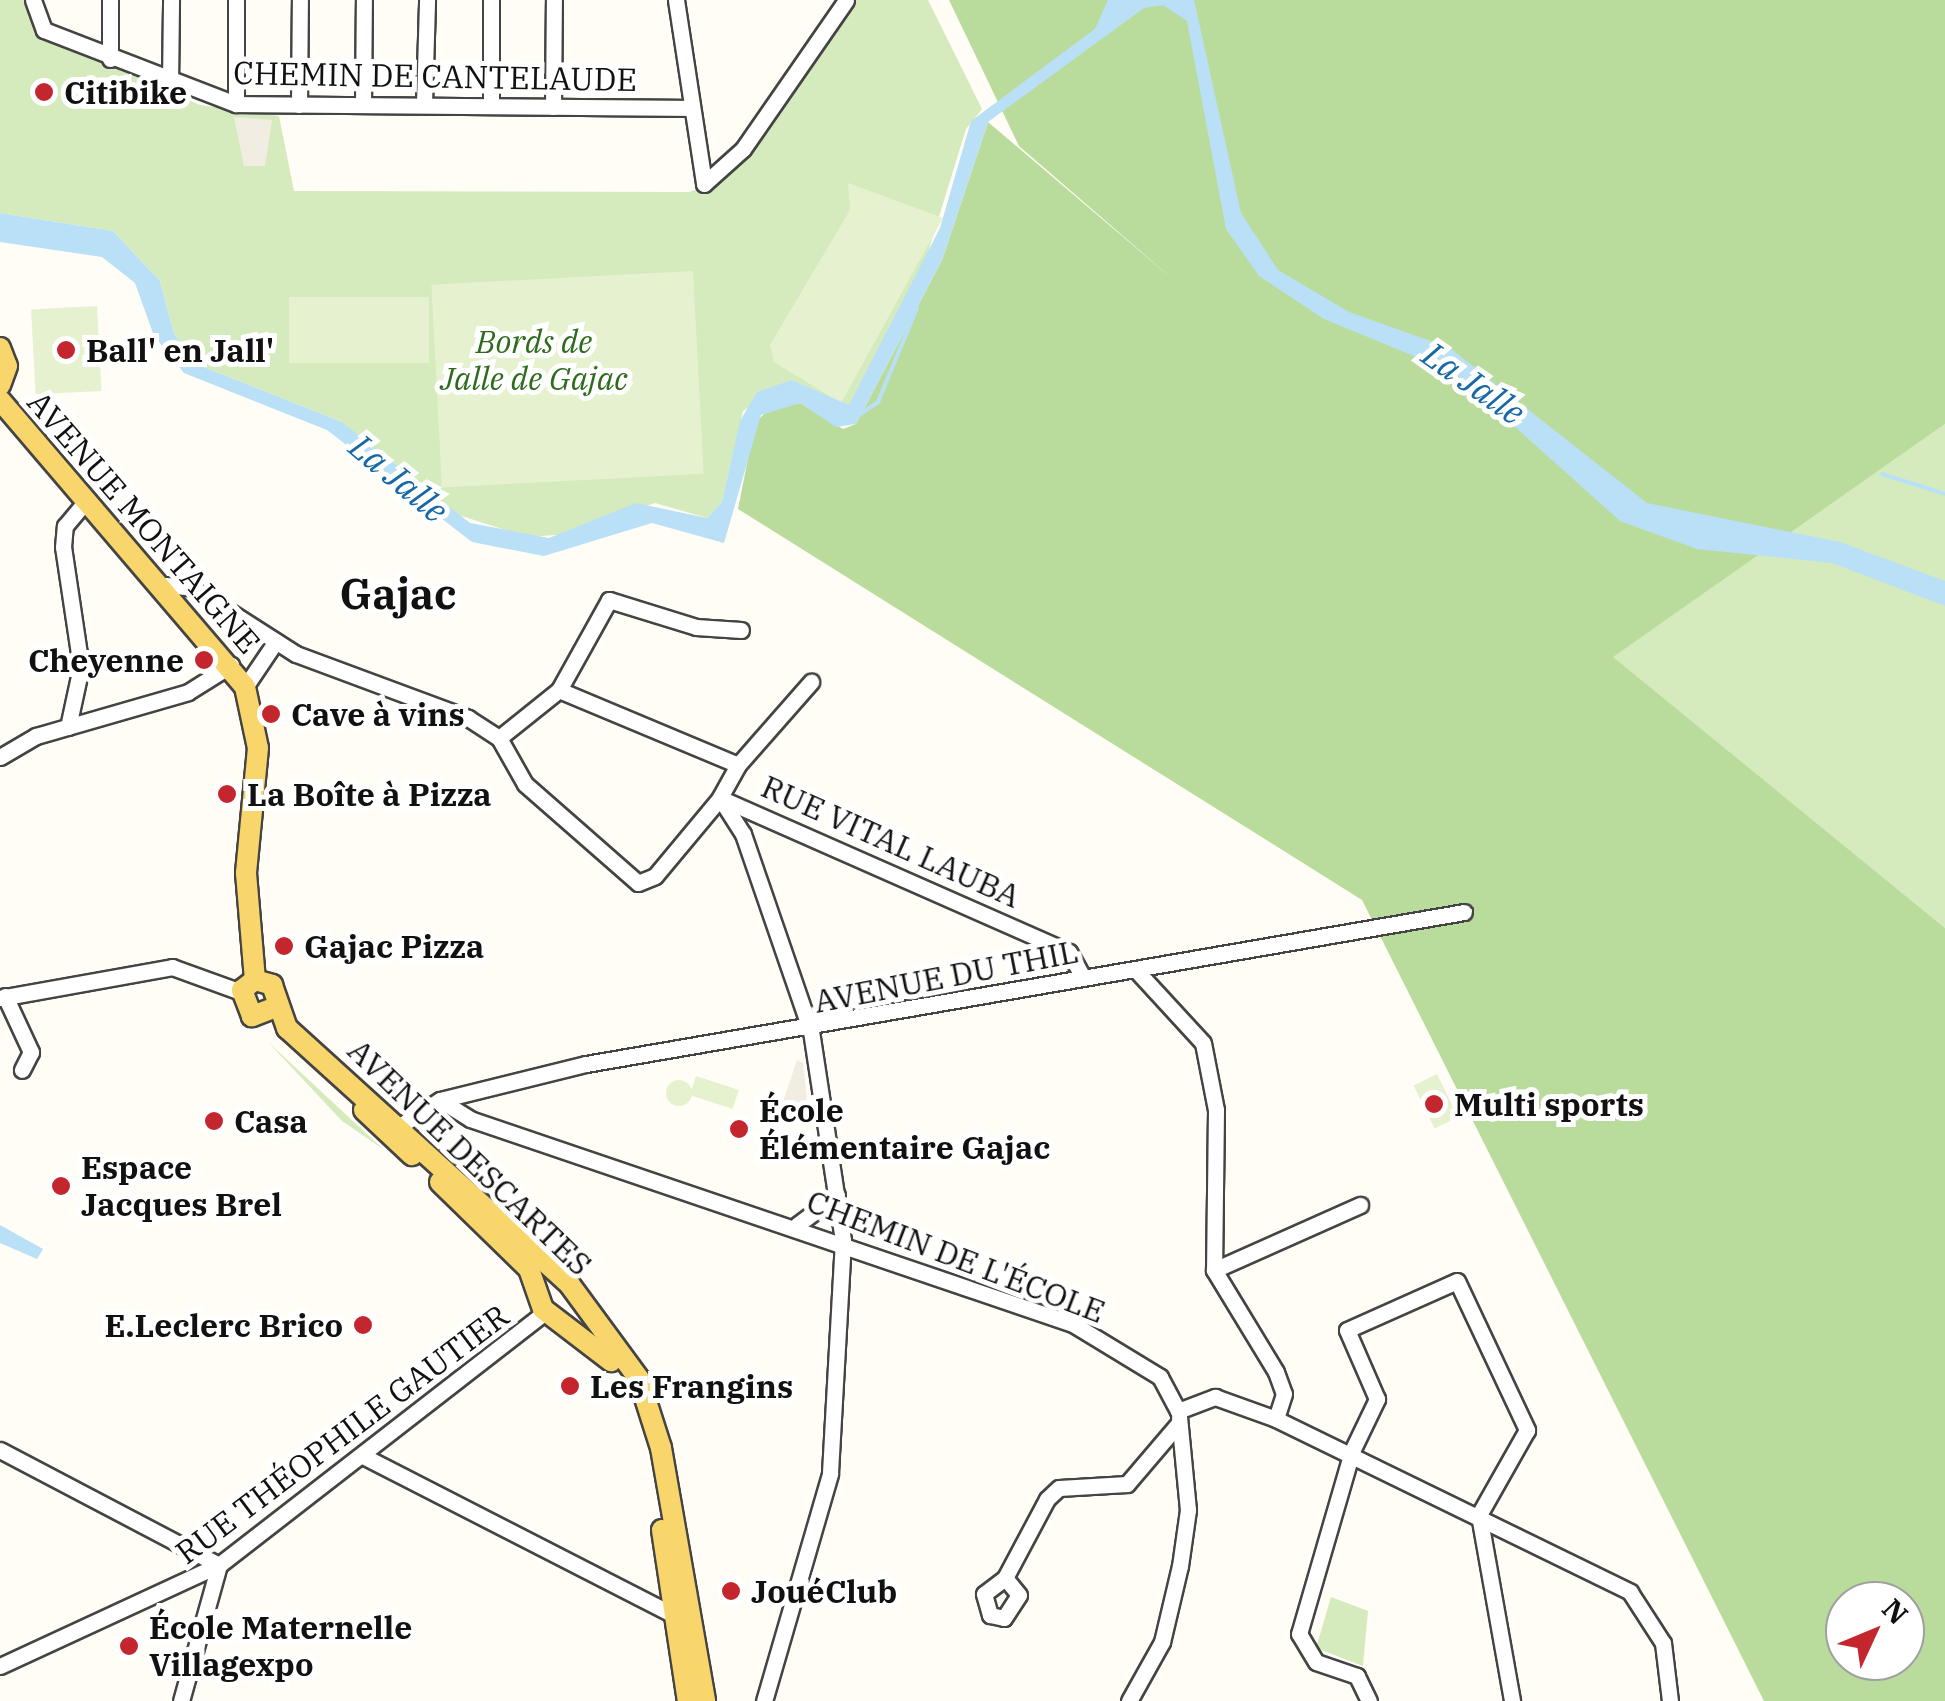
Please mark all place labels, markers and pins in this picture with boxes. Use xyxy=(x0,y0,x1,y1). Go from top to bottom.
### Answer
place label: Citibike xyxy=(64,73,187,111)
marker: Citibike xyxy=(33,81,55,103)
place label: Ball' en Jall' xyxy=(86,331,274,369)
marker: Ball' en Jall' xyxy=(55,339,77,361)
place label: Cheyenne xyxy=(28,641,184,679)
marker: Cheyenne xyxy=(193,649,215,671)
place label: Cave à vins xyxy=(291,695,465,733)
marker: Cave à vins xyxy=(260,703,282,725)
place label: La Boîte à Pizza xyxy=(247,775,492,813)
marker: La Boîte à Pizza xyxy=(216,783,238,805)
place label: Gajac Pizza xyxy=(304,927,484,965)
marker: Gajac Pizza xyxy=(273,935,295,957)
place label: Multi sports xyxy=(1454,1085,1644,1123)
place label: École Élémentaire Gajac xyxy=(759,1092,1050,1167)
marker: Multi sports xyxy=(1423,1093,1445,1115)
place label: Casa xyxy=(234,1102,308,1140)
marker: Casa xyxy=(203,1110,225,1132)
marker: École Élémentaire Gajac xyxy=(728,1118,750,1140)
place label: Espace Jacques Brel xyxy=(81,1149,282,1224)
marker: Espace Jacques Brel xyxy=(50,1175,72,1197)
place label: E.Leclerc Brico xyxy=(104,1306,343,1344)
marker: E.Leclerc Brico xyxy=(352,1314,374,1336)
place label: Les Frangins xyxy=(590,1367,793,1405)
marker: Les Frangins xyxy=(559,1375,581,1397)
place label: JouéClub xyxy=(751,1572,897,1610)
marker: JouéClub xyxy=(720,1580,742,1602)
place label: École Maternelle Villagexpo xyxy=(149,1609,412,1684)
marker: École Maternelle Villagexpo xyxy=(118,1635,140,1657)

